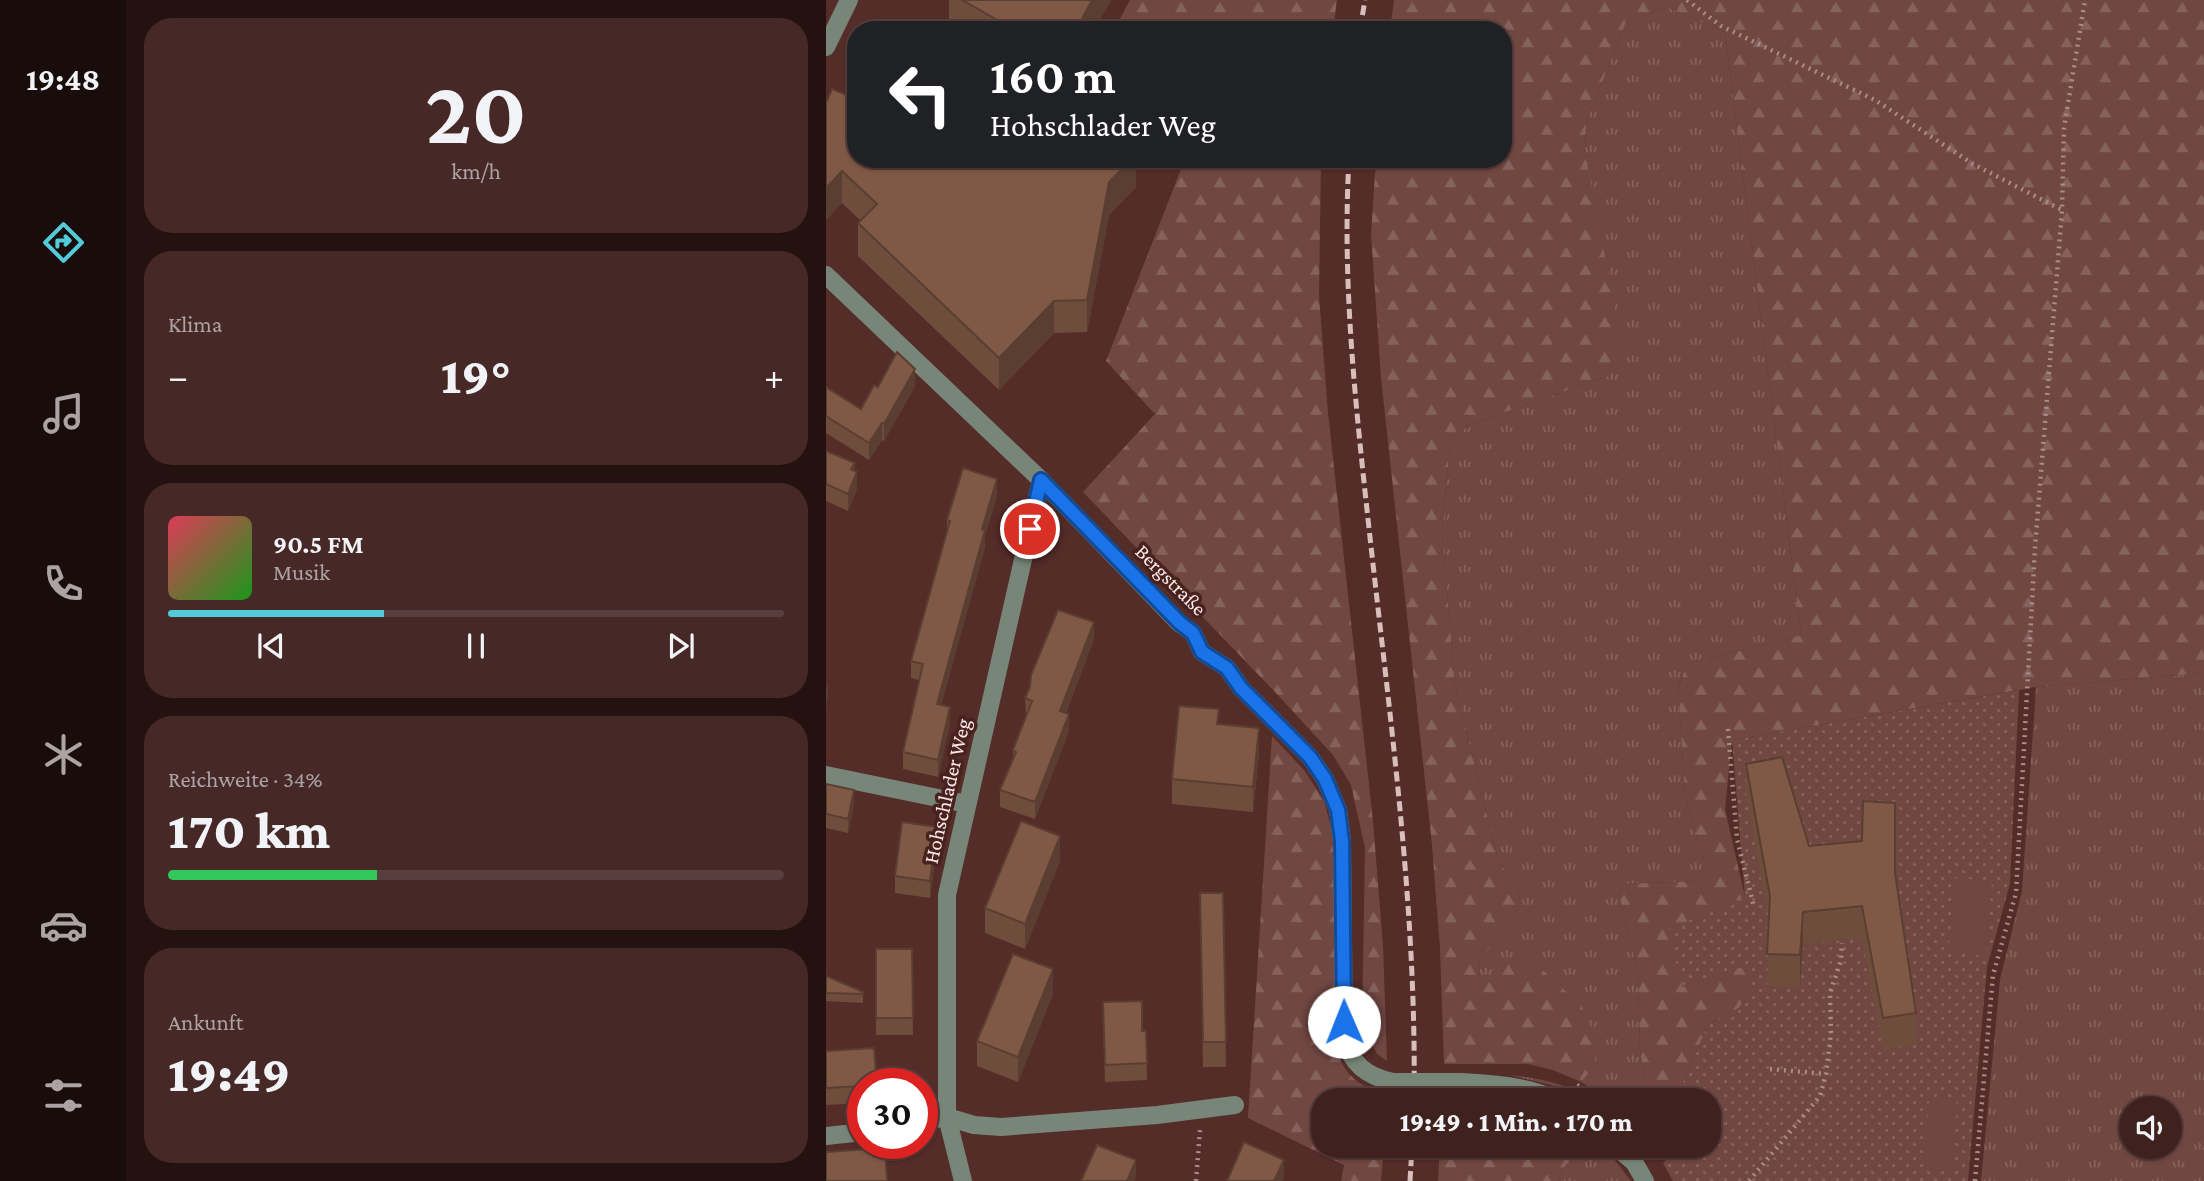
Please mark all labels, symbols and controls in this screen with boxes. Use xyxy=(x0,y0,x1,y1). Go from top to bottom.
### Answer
icon: left xyxy=(875,49,966,140)
text: 160 m xyxy=(990,49,1116,104)
text: 19:48 xyxy=(26,61,100,97)
text: 20 xyxy=(425,61,527,163)
text: Hohschlader Weg xyxy=(990,107,1216,143)
text: km/h xyxy=(451,158,501,184)
icon: directions xyxy=(39,218,88,267)
text: Klima xyxy=(168,311,222,337)
text: 19° xyxy=(441,346,511,404)
text: − xyxy=(168,355,188,397)
text: + xyxy=(764,355,784,397)
icon: music xyxy=(39,389,88,438)
pin xyxy=(1000,499,1060,559)
icon: arrive xyxy=(1011,510,1049,548)
text: 90.5 FM xyxy=(273,530,364,559)
street label: Bergstraße xyxy=(1130,539,1212,621)
icon: phone xyxy=(39,559,88,608)
text: Musik xyxy=(273,559,330,585)
icon: previous xyxy=(252,627,290,665)
icon: pause xyxy=(457,627,495,665)
icon: next xyxy=(662,627,700,665)
street label: Hohschlader Weg xyxy=(919,716,975,866)
icon: climate xyxy=(39,730,88,779)
text: Reichweite · 34% xyxy=(168,766,323,792)
text: 170 km xyxy=(168,801,330,859)
icon: car xyxy=(39,901,88,950)
position arrow xyxy=(1307,985,1381,1059)
text: Ankunft xyxy=(168,1009,243,1035)
text: 19:49 xyxy=(168,1044,290,1102)
speed limit sign: 30 xyxy=(847,1068,938,1159)
icon: filters xyxy=(39,1071,88,1120)
map controls xyxy=(2119,1096,2182,1159)
button: sound xyxy=(2119,1096,2182,1159)
text: 19:49 · 1 Min. · 170 m xyxy=(1400,1108,1632,1137)

